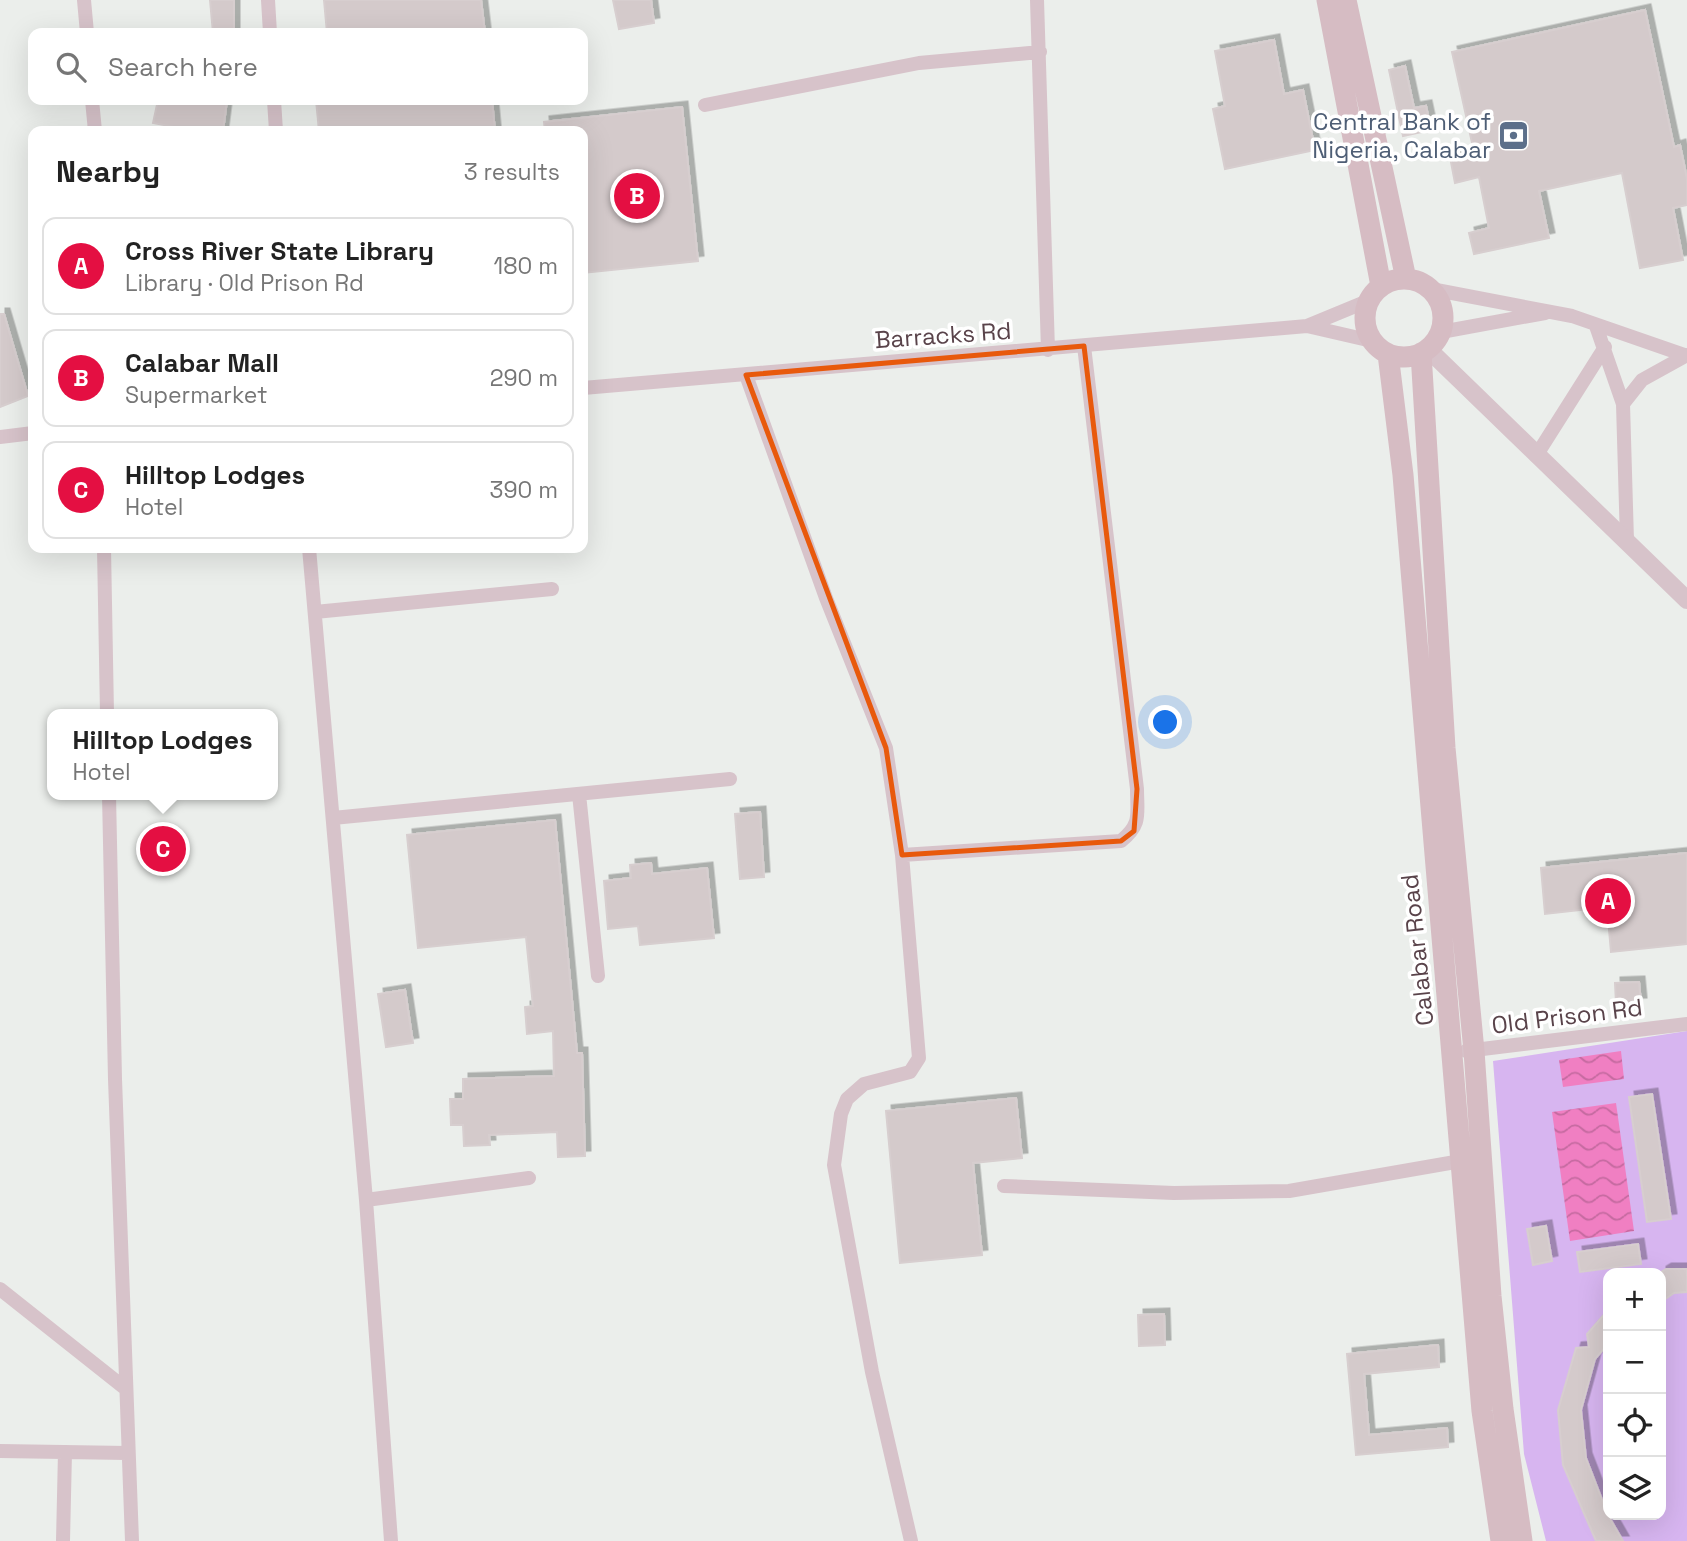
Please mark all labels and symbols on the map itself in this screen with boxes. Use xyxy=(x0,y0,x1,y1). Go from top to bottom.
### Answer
place label: Central Bank of Nigeria, Calabar xyxy=(1312,106,1491,165)
bank icon: Central Bank of Nigeria, Calabar xyxy=(1497,118,1531,152)
pin: B xyxy=(614,170,660,222)
street label: Barracks Rd xyxy=(873,315,1013,355)
your location xyxy=(1148,705,1182,739)
pin: C xyxy=(140,823,186,875)
street label: Calabar Road xyxy=(1394,873,1440,1027)
pin: A xyxy=(1585,875,1631,927)
street label: Old Prison Rd xyxy=(1490,991,1644,1041)

